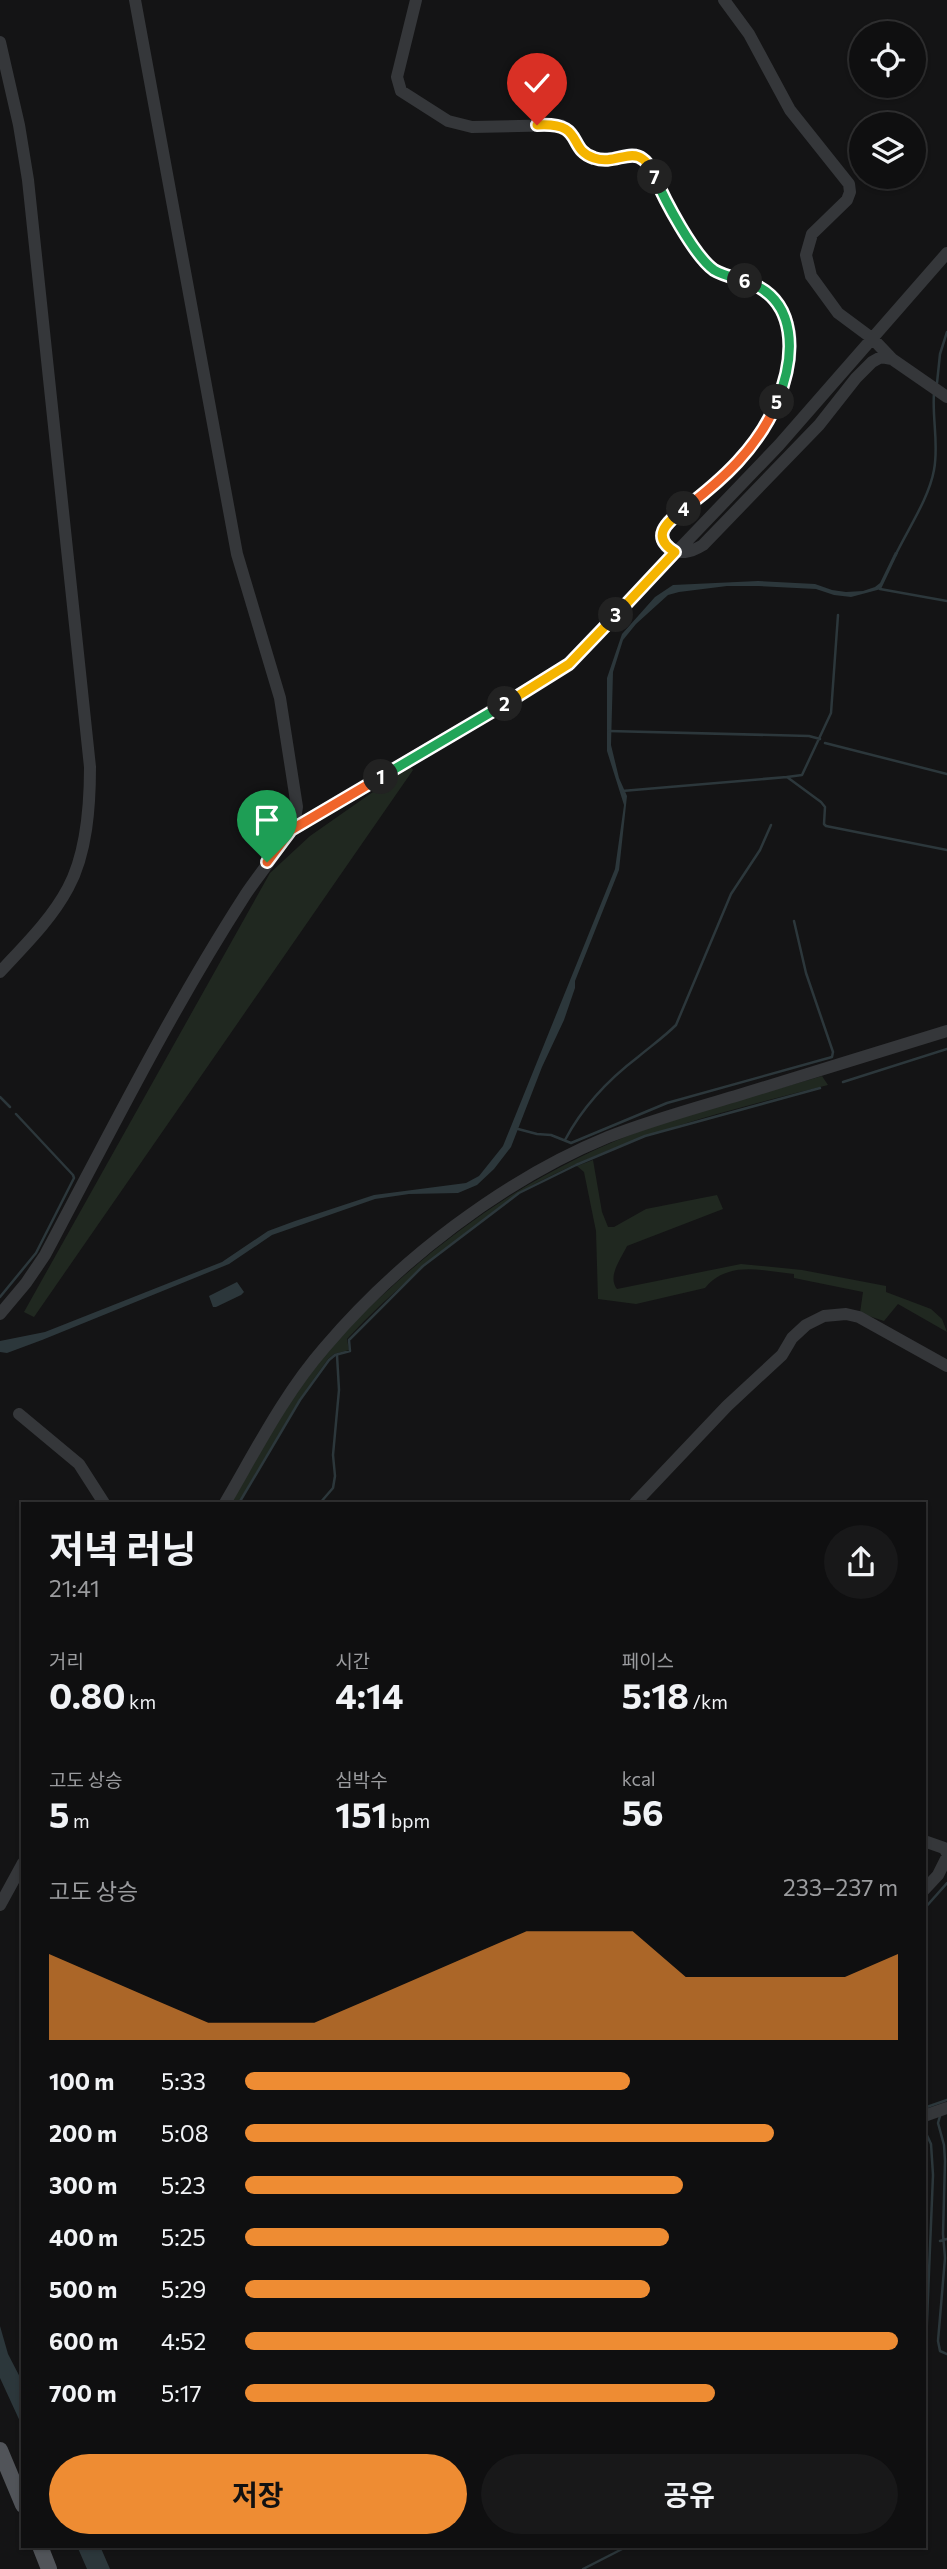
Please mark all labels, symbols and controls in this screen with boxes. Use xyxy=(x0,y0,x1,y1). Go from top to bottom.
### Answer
map controls xyxy=(849,21,926,189)
button: locate xyxy=(849,21,926,98)
pin xyxy=(507,53,567,125)
icon: check xyxy=(518,64,556,102)
button: layers xyxy=(849,112,926,189)
pin: 7 xyxy=(638,160,672,194)
text: 7 xyxy=(649,165,660,188)
pin: 6 xyxy=(728,264,762,298)
text: 6 xyxy=(739,269,750,292)
pin: 5 xyxy=(760,384,794,420)
text: 5 xyxy=(771,390,782,413)
pin: 4 xyxy=(666,491,702,526)
text: 4 xyxy=(678,497,689,520)
pin: 3 xyxy=(598,598,634,632)
text: 3 xyxy=(610,603,621,626)
pin: 2 xyxy=(488,686,522,722)
text: 2 xyxy=(499,692,510,715)
pin: 1 xyxy=(364,760,398,794)
text: 1 xyxy=(376,765,385,788)
pin xyxy=(237,790,297,862)
icon: arrive xyxy=(248,801,286,839)
text: 저녁 러닝 xyxy=(49,1524,196,1571)
button: share xyxy=(824,1525,898,1599)
text: 21:41 xyxy=(49,1574,100,1602)
text: 거리 xyxy=(49,1649,84,1672)
text: 시간 xyxy=(335,1649,370,1672)
text: 페이스 xyxy=(622,1649,674,1672)
text: 0.80 xyxy=(49,1673,125,1716)
text: 4:14 xyxy=(335,1673,403,1716)
text: 5:18 xyxy=(622,1673,689,1716)
text: km xyxy=(125,1690,156,1713)
text: /km xyxy=(689,1690,728,1713)
text: kcal xyxy=(622,1767,656,1790)
text: 고도 상승 xyxy=(49,1768,123,1791)
text: 심박수 xyxy=(335,1768,388,1791)
text: 56 xyxy=(622,1790,664,1833)
text: 5 xyxy=(49,1792,69,1835)
text: 151 xyxy=(335,1792,387,1835)
text: m xyxy=(69,1809,90,1832)
text: bpm xyxy=(387,1809,430,1832)
text: 233–237 m xyxy=(783,1873,898,1901)
text: 고도 상승 xyxy=(49,1877,138,1905)
text: 100 m xyxy=(49,2067,114,2095)
text: 5:33 xyxy=(161,2067,206,2095)
text: 200 m xyxy=(49,2119,117,2147)
text: 5:08 xyxy=(161,2119,209,2147)
text: 300 m xyxy=(49,2171,117,2199)
text: 5:23 xyxy=(161,2171,206,2199)
text: 400 m xyxy=(49,2223,118,2251)
text: 5:25 xyxy=(161,2223,206,2251)
text: 500 m xyxy=(49,2275,117,2303)
text: 5:29 xyxy=(161,2275,206,2303)
text: 600 m xyxy=(49,2327,118,2355)
text: 4:52 xyxy=(161,2327,206,2355)
text: 700 m xyxy=(49,2379,117,2407)
text: 5:17 xyxy=(161,2379,202,2407)
button: 저장 xyxy=(49,2454,467,2534)
button: 공유 xyxy=(481,2454,898,2534)

